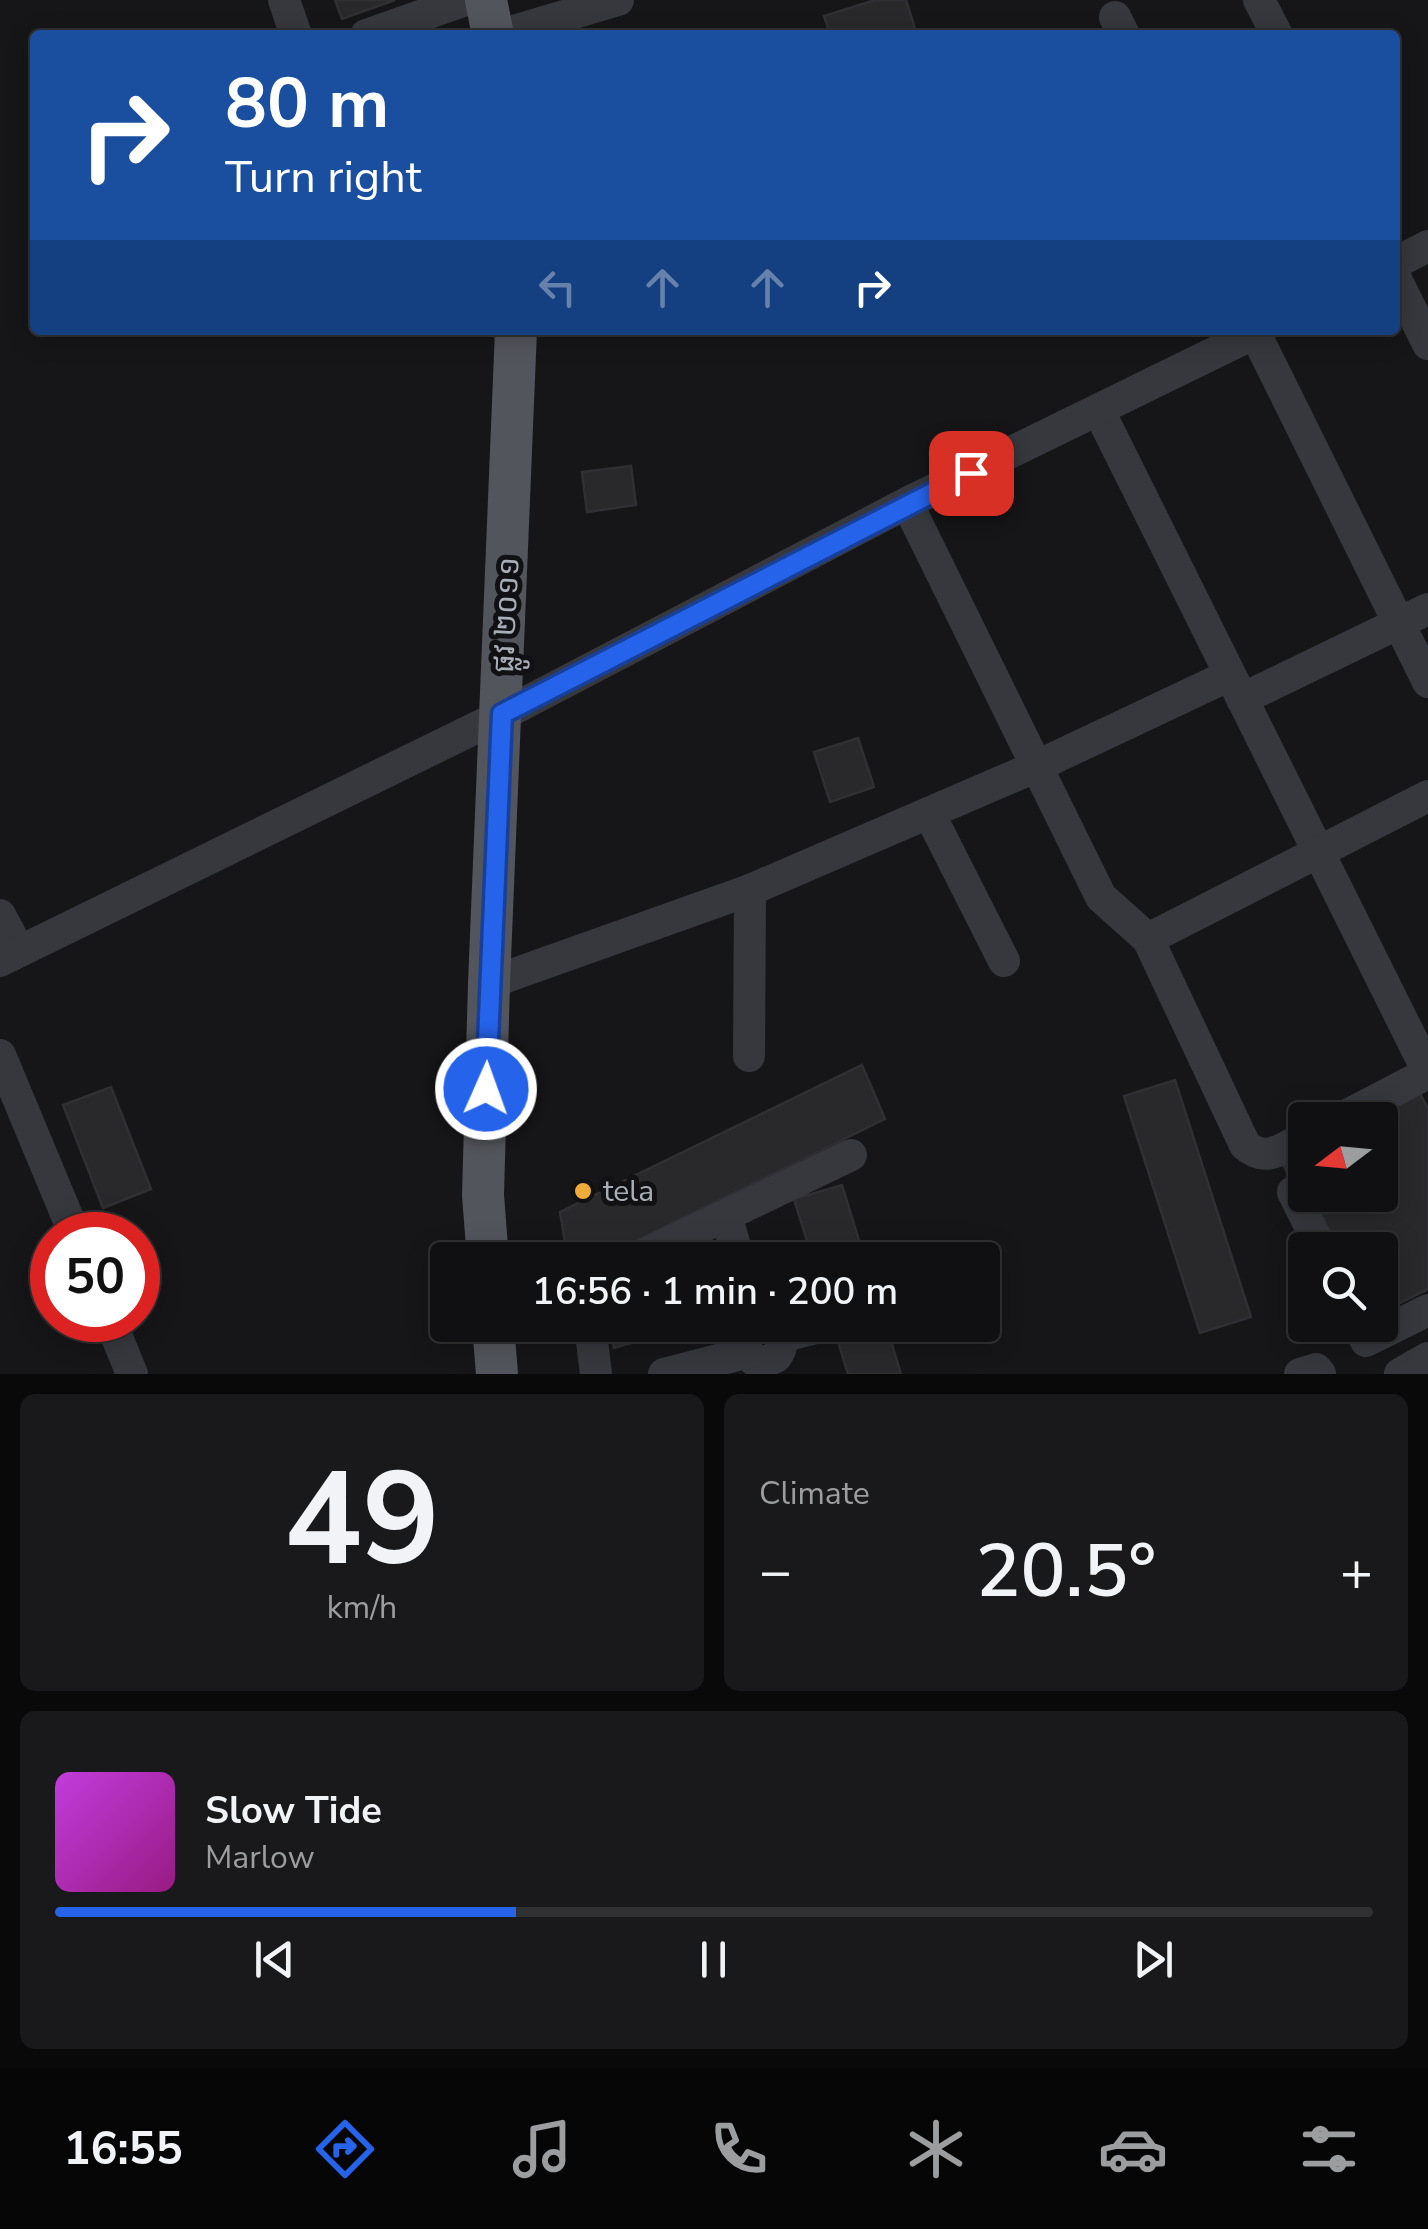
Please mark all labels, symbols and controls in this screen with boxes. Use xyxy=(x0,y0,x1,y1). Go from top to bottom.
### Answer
text: 80 m xyxy=(225,56,389,152)
icon: right xyxy=(60,70,190,200)
text: Turn right xyxy=(225,147,422,208)
icon: left xyxy=(530,260,585,315)
icon: ahead xyxy=(635,260,690,315)
icon: ahead xyxy=(740,260,795,315)
icon: right xyxy=(845,260,900,315)
pin xyxy=(929,431,1014,516)
icon: arrive xyxy=(944,446,999,501)
street label: ផ្លូវ ២០១១ xyxy=(483,556,535,674)
position arrow xyxy=(434,1037,538,1141)
north arrow xyxy=(1288,1102,1398,1212)
map controls xyxy=(1288,1102,1398,1342)
place label: tela xyxy=(603,1171,654,1212)
marker: tela xyxy=(572,1180,594,1202)
speed limit sign: 50 xyxy=(30,1212,160,1342)
button: search xyxy=(1288,1232,1398,1342)
text: 16:56 · 1 min · 200 m xyxy=(532,1266,898,1317)
text: 49 xyxy=(284,1432,440,1609)
text: Climate xyxy=(759,1472,870,1515)
text: 20.5° xyxy=(976,1520,1156,1622)
text: − xyxy=(759,1534,792,1609)
text: + xyxy=(1340,1534,1373,1609)
text: km/h xyxy=(327,1586,397,1629)
text: Slow Tide xyxy=(205,1785,382,1836)
text: Marlow xyxy=(205,1836,315,1879)
icon: previous xyxy=(247,1932,302,1987)
icon: pause xyxy=(686,1932,741,1987)
icon: next xyxy=(1126,1932,1181,1987)
icon: directions xyxy=(310,2114,380,2184)
icon: music xyxy=(507,2114,577,2184)
icon: phone xyxy=(704,2114,774,2184)
icon: climate xyxy=(901,2114,971,2184)
icon: car xyxy=(1098,2114,1168,2184)
icon: filters xyxy=(1294,2114,1364,2184)
text: 16:55 xyxy=(63,2119,183,2180)

